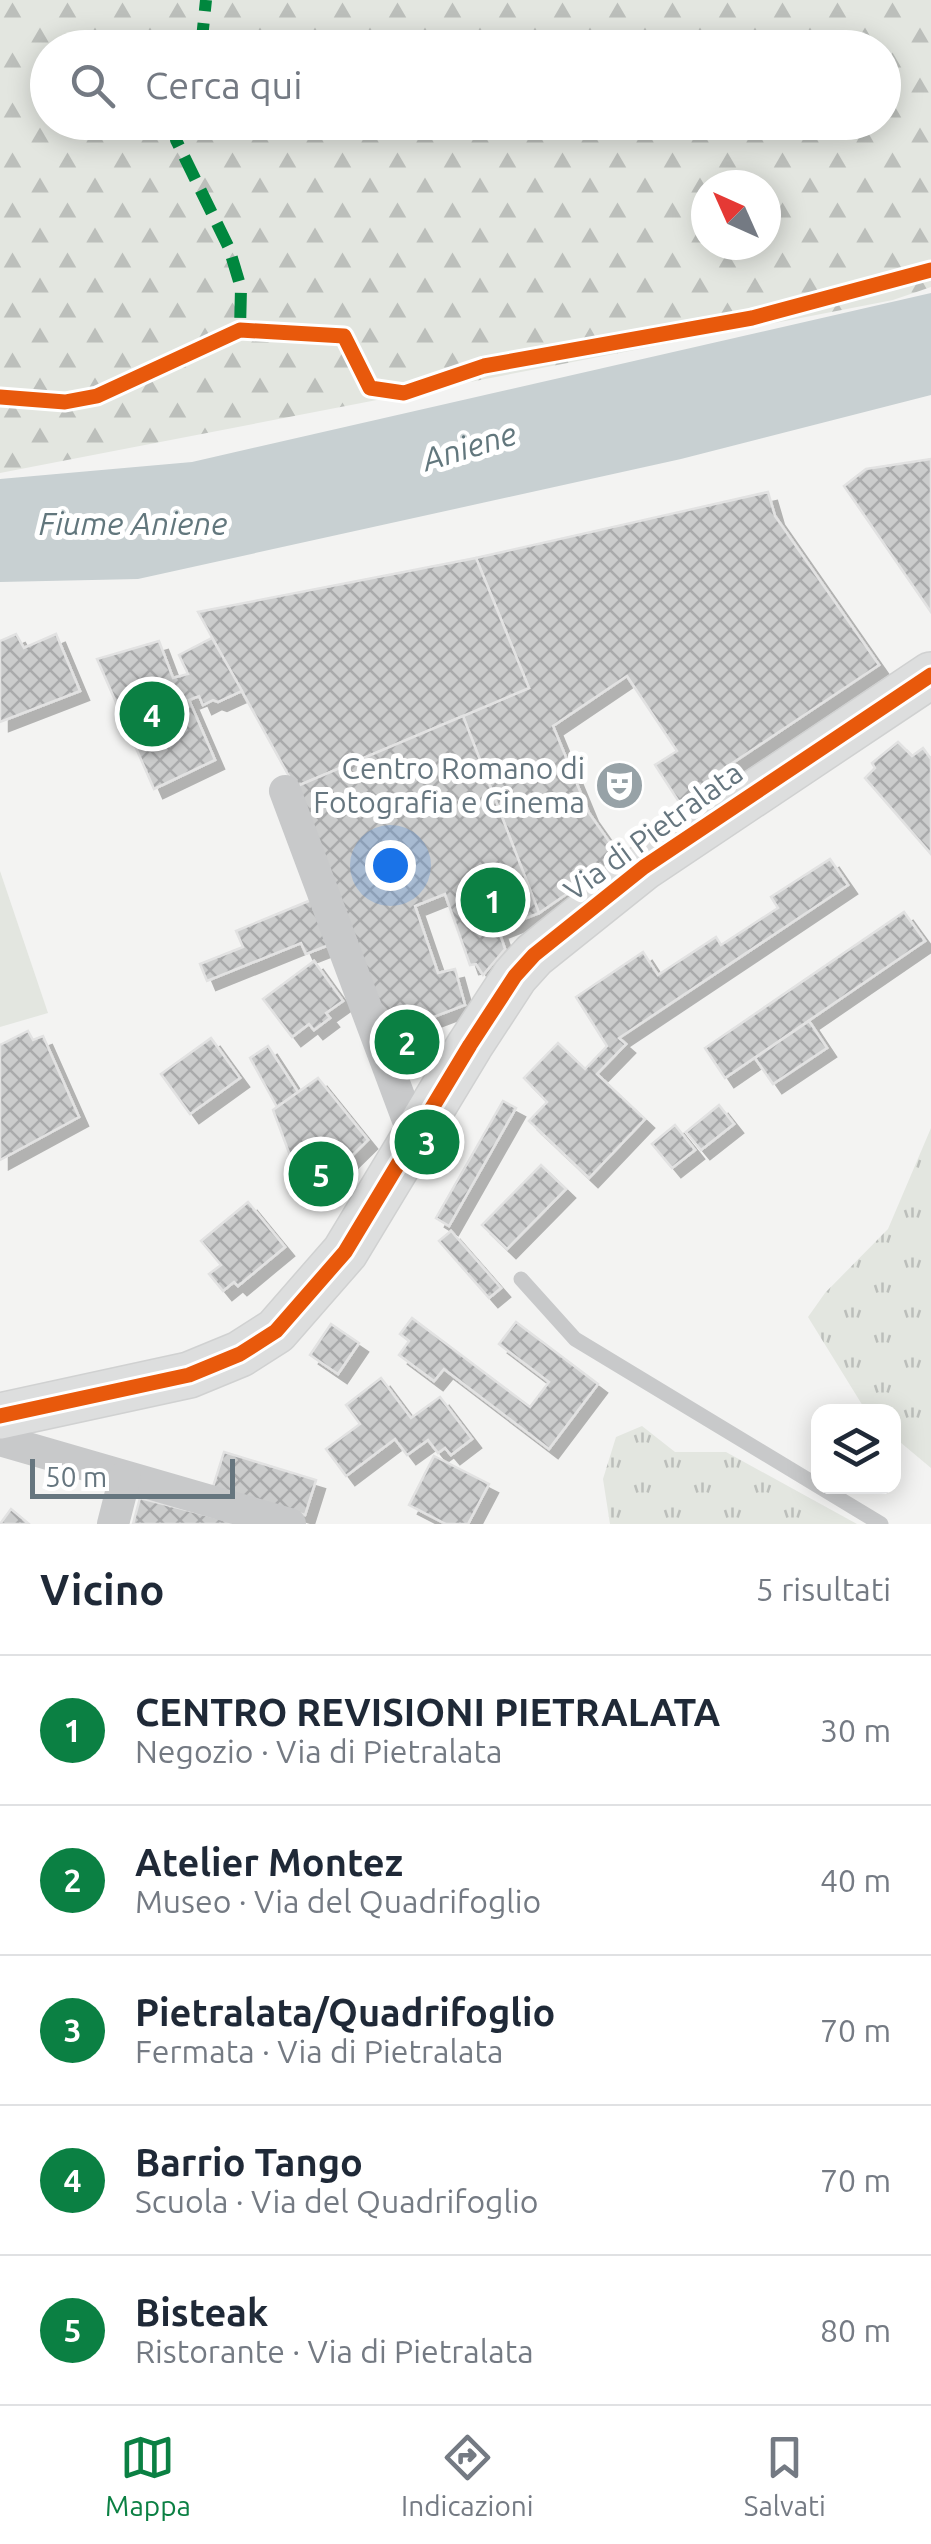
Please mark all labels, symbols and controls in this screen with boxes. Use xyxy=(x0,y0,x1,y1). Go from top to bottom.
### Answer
search box xyxy=(30,30,901,140)
icon: search xyxy=(65,58,120,113)
text: Cerca qui xyxy=(145,64,303,106)
north arrow xyxy=(691,170,781,260)
water label: Aniene xyxy=(416,415,520,478)
water label: Fiume Aniene xyxy=(39,505,227,541)
pin: 4 xyxy=(120,676,184,752)
place label: Centro Romano di Fotografia e Cinema xyxy=(313,751,585,819)
street label: Via di Pietralata xyxy=(557,755,749,907)
theatre icon: Centro Romano di Fotografia e Cinema xyxy=(594,759,646,811)
your location xyxy=(365,840,416,891)
pin: 1 xyxy=(460,862,526,938)
pin: 2 xyxy=(374,1004,440,1080)
pin: 3 xyxy=(394,1104,460,1180)
pin: 5 xyxy=(288,1136,354,1212)
map controls xyxy=(811,1404,901,1494)
button: layers xyxy=(811,1404,901,1494)
scale bar xyxy=(30,1454,235,1498)
text: 50 m xyxy=(45,1461,107,1492)
text: Vicino xyxy=(40,1566,165,1613)
text: 5 risultati xyxy=(756,1571,891,1607)
text: CENTRO REVISIONI PIETRALATA xyxy=(135,1691,720,1733)
text: 1 xyxy=(63,1712,82,1748)
text: 30 m xyxy=(820,1712,891,1748)
text: Negozio · Via di Pietralata xyxy=(135,1733,502,1769)
text: Atelier Montez xyxy=(135,1841,403,1883)
text: 2 xyxy=(63,1862,82,1898)
text: 40 m xyxy=(820,1862,891,1898)
text: Museo · Via del Quadrifoglio xyxy=(135,1883,541,1919)
text: Pietralata/Quadrifoglio xyxy=(135,1991,555,2033)
text: 3 xyxy=(63,2012,82,2048)
text: 70 m xyxy=(820,2012,891,2048)
text: Fermata · Via di Pietralata xyxy=(135,2033,503,2069)
text: Barrio Tango xyxy=(135,2141,363,2183)
text: 4 xyxy=(63,2162,82,2198)
text: 70 m xyxy=(820,2162,891,2198)
text: Scuola · Via del Quadrifoglio xyxy=(135,2183,538,2219)
text: Bisteak xyxy=(135,2291,268,2333)
text: 5 xyxy=(63,2312,82,2348)
text: 80 m xyxy=(820,2312,891,2348)
text: Ristorante · Via di Pietralata xyxy=(135,2333,534,2369)
tab: Mappa xyxy=(105,2430,191,2521)
tab: Indicazioni xyxy=(401,2430,534,2521)
tab: Salvati xyxy=(744,2430,826,2521)

